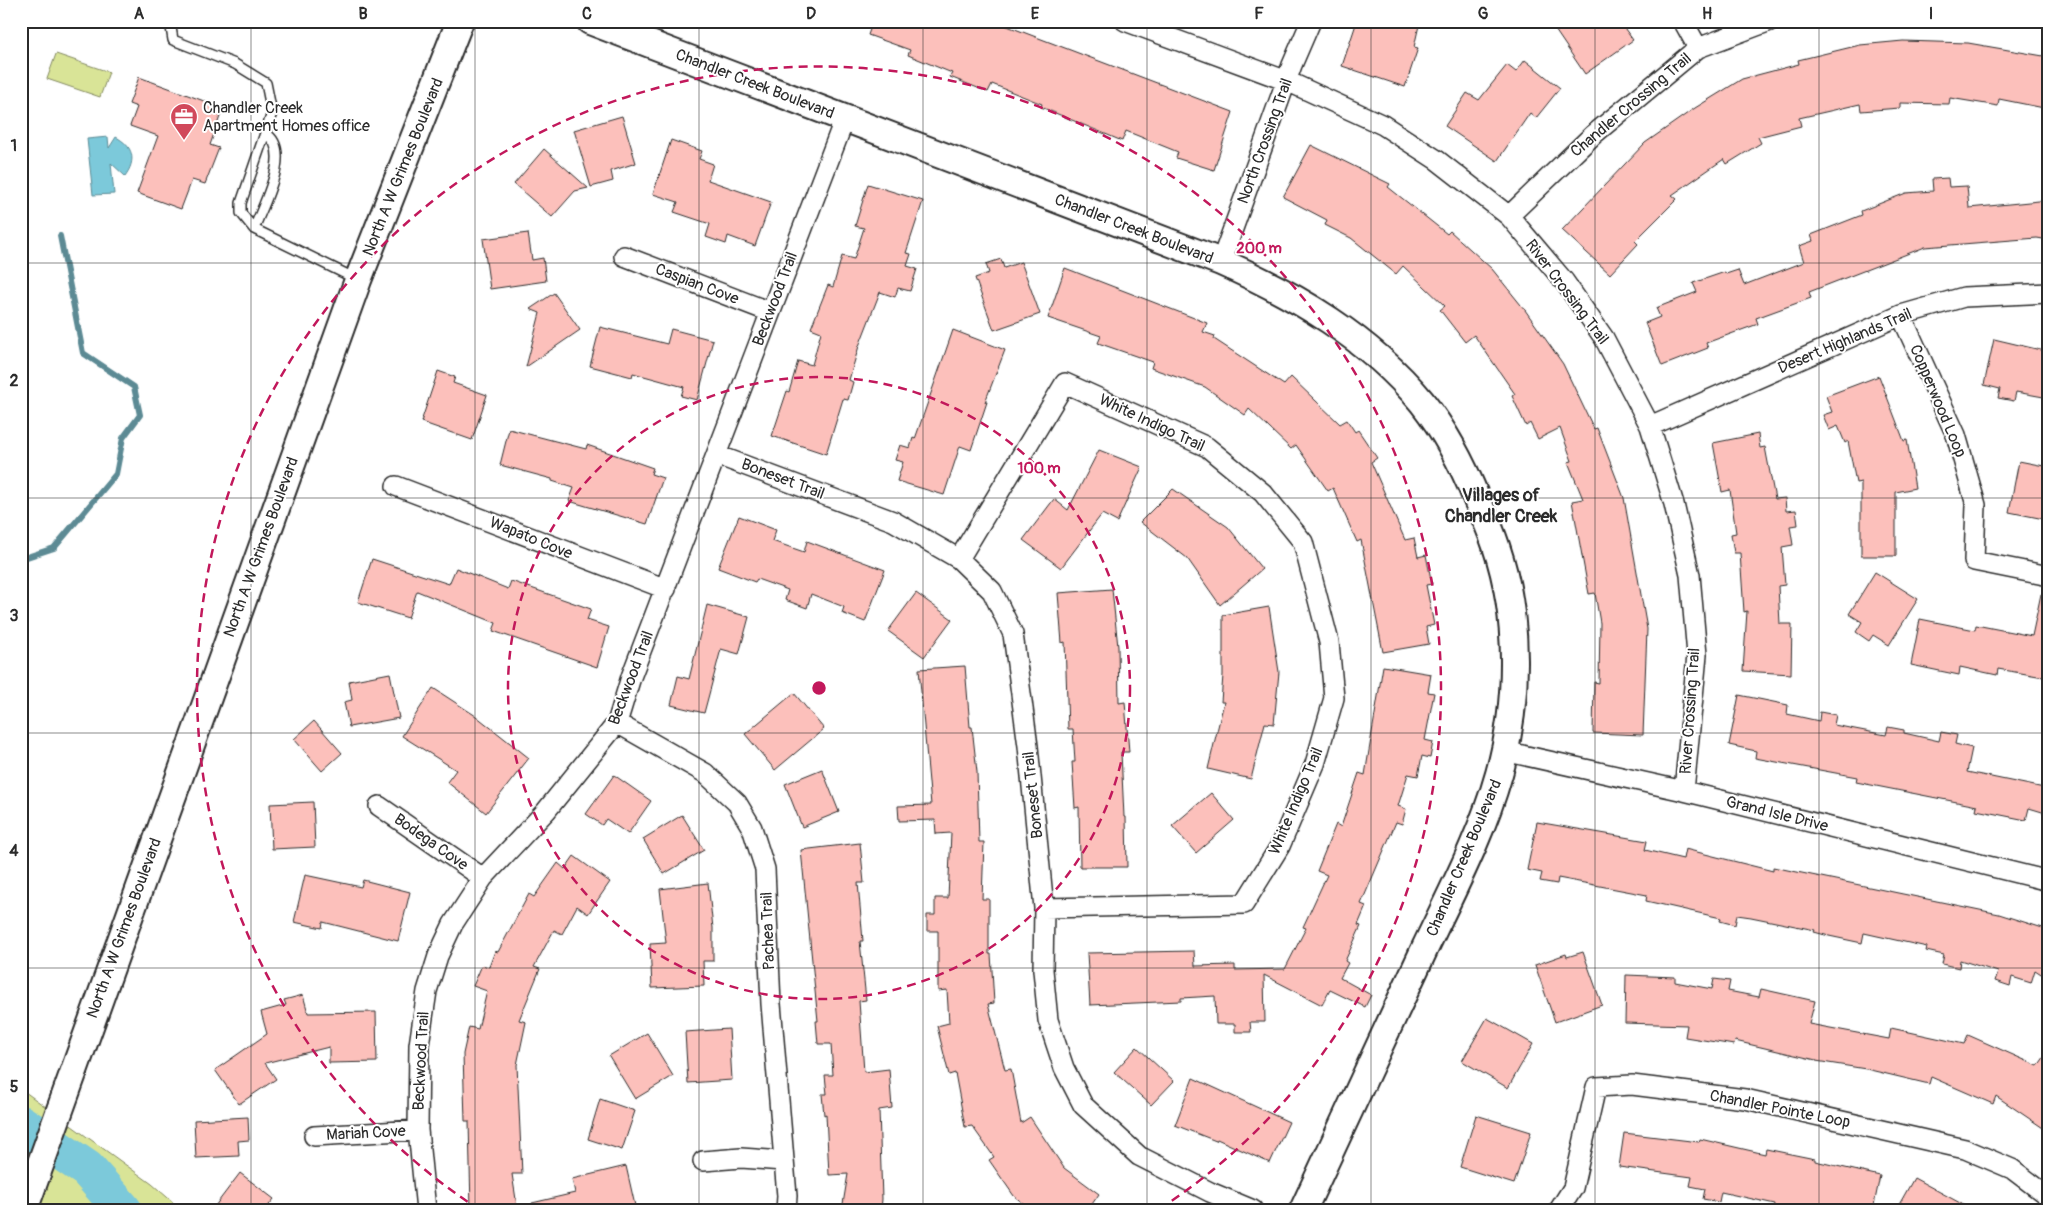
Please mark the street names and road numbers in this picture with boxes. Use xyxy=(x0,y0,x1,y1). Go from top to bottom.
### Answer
street label: Chandler Creek Boulevard xyxy=(673,44,837,124)
street label: Chandler Crossing Trail xyxy=(1566,49,1696,161)
street label: North A W Grimes Boulevard xyxy=(358,75,448,259)
street label: North Crossing Trail xyxy=(1233,75,1297,207)
street label: Chandler Creek Boulevard xyxy=(1052,189,1216,269)
street label: River Crossing Trail xyxy=(1521,235,1613,349)
street label: Beckwood Trail xyxy=(748,249,802,349)
street label: Caspian Cove xyxy=(652,259,742,309)
street label: Desert Highlands Trail xyxy=(1775,304,1915,378)
street label: Copperwood Loop xyxy=(1905,342,1971,460)
street label: White Indigo Trail xyxy=(1096,390,1208,456)
street label: North A W Grimes Boulevard xyxy=(219,454,303,640)
street label: Boneset Trail xyxy=(739,454,827,504)
street label: Wapato Cove xyxy=(487,512,575,564)
street label: Beckwood Trail xyxy=(604,628,658,728)
street label: River Crossing Trail xyxy=(1676,647,1704,775)
street label: White Indigo Trail xyxy=(1264,744,1328,858)
street label: Boneset Trail xyxy=(1018,750,1048,840)
street label: Chandler Creek Boulevard xyxy=(1422,777,1506,939)
street label: Grand Isle Drive xyxy=(1724,792,1830,836)
street label: Bodega Cove xyxy=(390,809,472,875)
street label: North A W Grimes Boulevard xyxy=(82,835,166,1021)
street label: Pachea Trail xyxy=(757,892,779,970)
street label: Beckwood Trail xyxy=(408,1011,434,1111)
street label: Chandler Pointe Loop xyxy=(1708,1086,1852,1132)
street label: Mariah Cove xyxy=(326,1121,406,1145)

